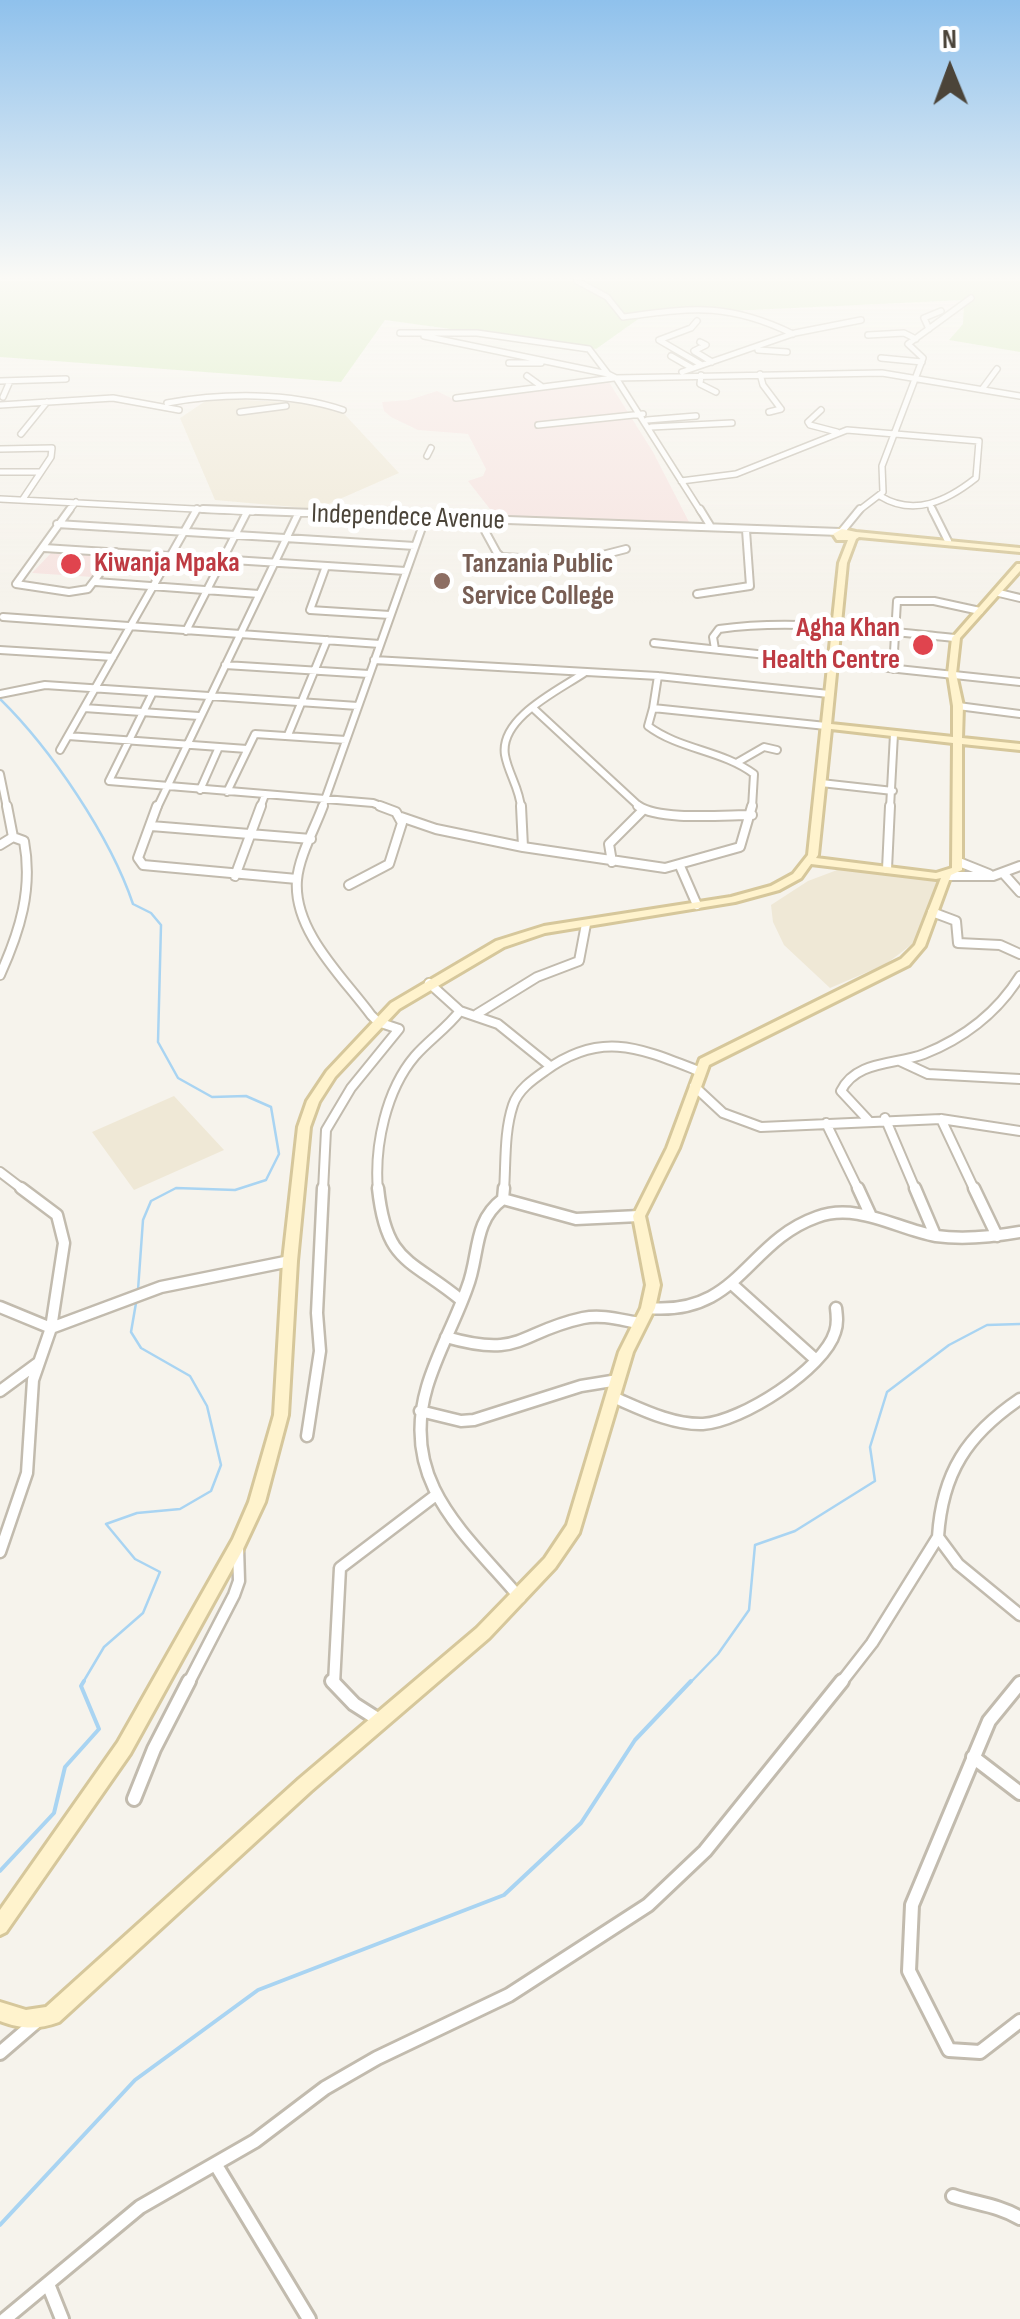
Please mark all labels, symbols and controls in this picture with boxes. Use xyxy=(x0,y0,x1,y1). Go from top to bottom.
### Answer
north arrow xyxy=(900,20,1000,120)
text: N xyxy=(942,23,957,56)
street label: Independece Avenue xyxy=(311,498,505,538)
place label: Kiwanja Mpaka xyxy=(94,547,240,581)
place label: Tanzania Public Service College xyxy=(462,548,614,614)
marker: Kiwanja Mpaka xyxy=(58,551,84,577)
marker: Tanzania Public Service College xyxy=(431,570,453,592)
place label: Agha Khan Health Centre xyxy=(762,612,900,678)
marker: Agha Khan Health Centre xyxy=(910,632,936,658)

